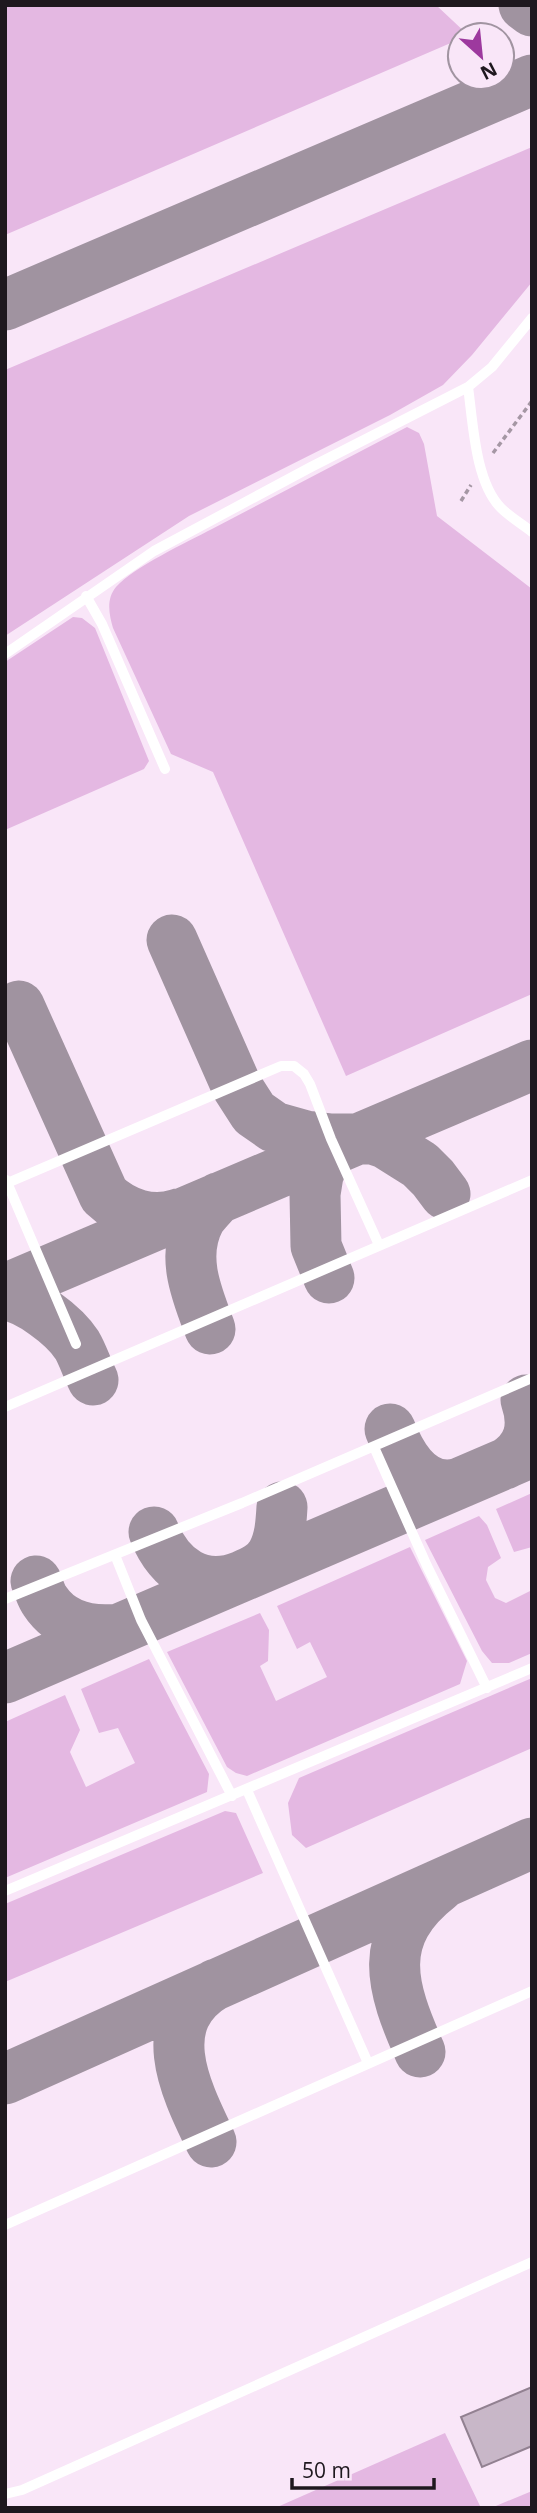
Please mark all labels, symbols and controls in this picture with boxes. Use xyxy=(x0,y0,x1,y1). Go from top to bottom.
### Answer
north arrow xyxy=(446,21,516,91)
text: N xyxy=(476,56,502,86)
scale bar xyxy=(292,2446,434,2490)
text: 50 m xyxy=(302,2456,351,2484)

